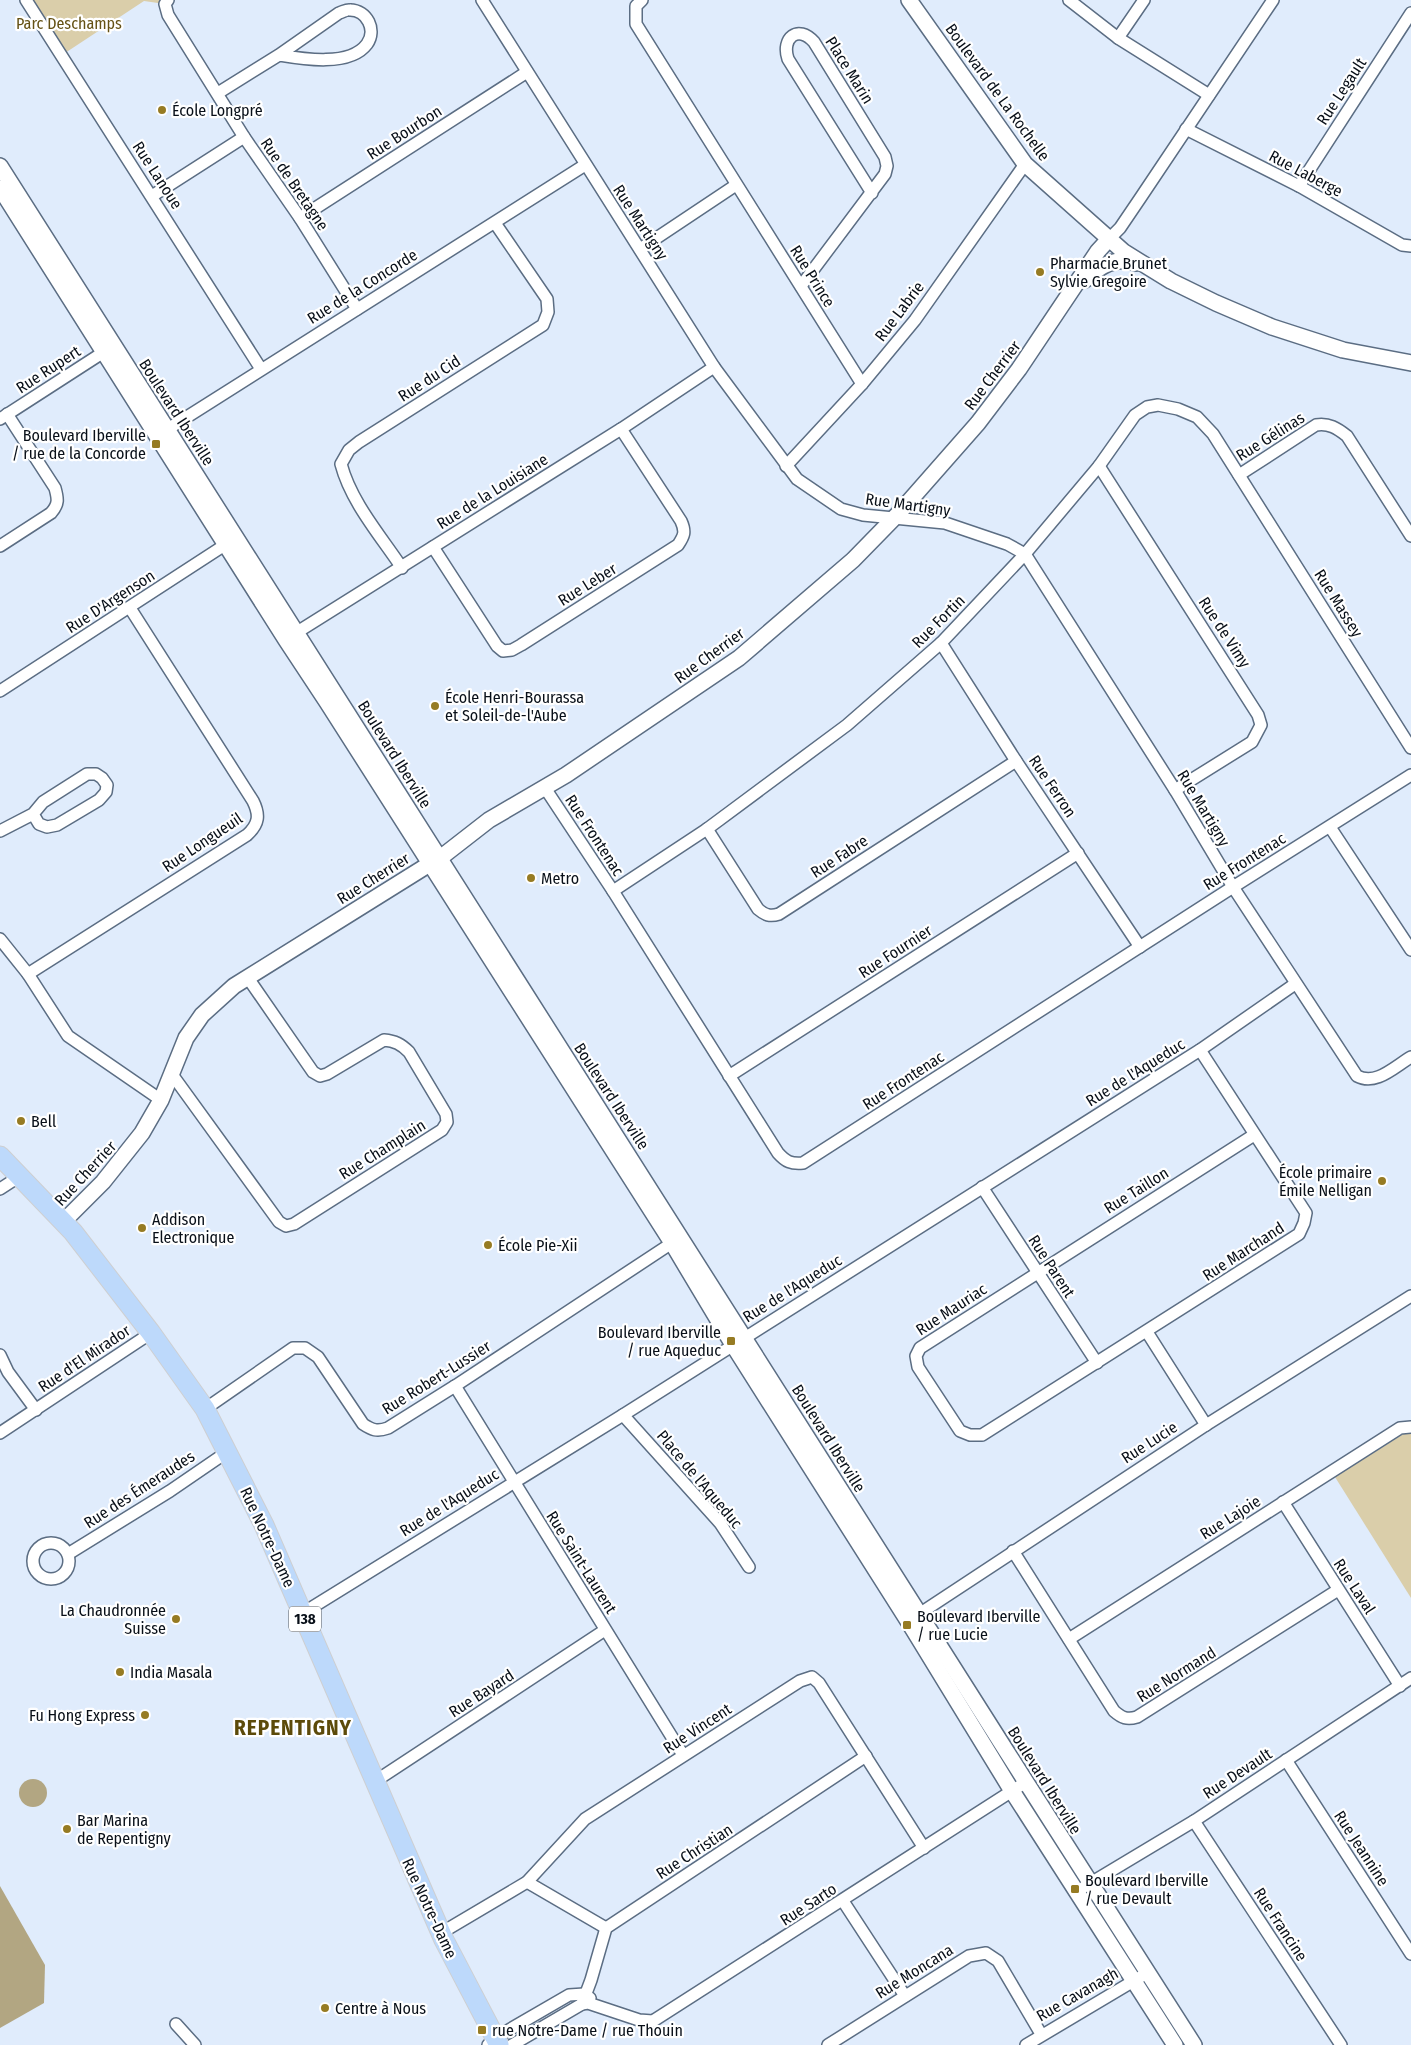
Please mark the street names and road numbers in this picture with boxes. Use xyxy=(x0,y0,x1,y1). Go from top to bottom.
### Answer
street label: Boulevard de La Rochelle xyxy=(941,20,1054,165)
street label: Place Marin xyxy=(821,33,878,107)
street label: Rue Legault xyxy=(1313,53,1371,128)
street label: Rue Bourbon xyxy=(363,101,445,164)
street label: Rue de Bretagne xyxy=(257,134,333,234)
street label: Rue Lanoue xyxy=(129,138,186,213)
street label: Rue Laberge xyxy=(1266,146,1346,201)
street label: Rue Martigny xyxy=(609,181,672,264)
street label: Rue Prince xyxy=(786,242,839,311)
street label: Rue de la Concorde xyxy=(304,245,421,328)
street label: Rue Labrie xyxy=(871,278,928,345)
street label: Rue Cherrier xyxy=(960,337,1025,414)
street label: Rue Rupert xyxy=(12,341,85,397)
street label: Rue du Cid xyxy=(395,351,464,406)
street label: Boulevard Iberville xyxy=(135,355,218,469)
street label: Rue Gélinas xyxy=(1233,408,1308,465)
street label: Rue de la Louisiane xyxy=(433,450,551,533)
street label: Rue Martigny xyxy=(864,489,953,520)
street label: Rue Leber xyxy=(554,559,620,610)
street label: Rue D'Argenson xyxy=(62,566,158,637)
street label: Rue Massey xyxy=(1310,566,1367,641)
street label: Rue Fortin xyxy=(908,591,969,652)
street label: Rue de Vimy xyxy=(1195,593,1255,672)
street label: Rue Cherrier xyxy=(671,623,748,687)
street label: Boulevard Iberville xyxy=(354,697,435,812)
street label: Rue Ferron xyxy=(1025,752,1080,821)
street label: Rue Martigny xyxy=(1173,767,1234,851)
street label: Rue Frontenac xyxy=(561,791,628,880)
street label: Rue Longueuil xyxy=(159,809,246,876)
street label: Rue Frontenac xyxy=(1200,829,1289,894)
street label: Rue Fabre xyxy=(807,831,871,882)
street label: Rue Cherrier xyxy=(334,848,413,908)
street label: Rue Fournier xyxy=(855,920,936,982)
street label: Rue de l'Aqueduc xyxy=(1082,1034,1188,1110)
street label: Boulevard Iberville xyxy=(570,1039,653,1153)
street label: Rue Frontenac xyxy=(859,1047,948,1114)
street label: Rue Champlain xyxy=(336,1115,429,1184)
street label: Rue Cherrier xyxy=(51,1137,120,1210)
street label: Rue Taillon xyxy=(1101,1163,1172,1218)
street label: Rue Marchand xyxy=(1199,1218,1288,1285)
street label: Rue Parent xyxy=(1024,1231,1079,1302)
street label: Rue de l'Aqueduc xyxy=(739,1250,845,1326)
street label: Rue Mauriac xyxy=(912,1279,990,1339)
street label: Rue d'El Mirador xyxy=(35,1320,134,1396)
street label: Rue Robert-Lussier xyxy=(378,1336,494,1418)
street label: Boulevard Iberville xyxy=(788,1381,869,1496)
street label: Rue Lucie xyxy=(1118,1417,1181,1467)
street label: Place de l'Aqueduc xyxy=(653,1426,746,1532)
street label: Rue des Émeraudes xyxy=(80,1447,198,1532)
street label: Rue de l'Aqueduc xyxy=(396,1464,502,1540)
street label: Rue Notre-Dame xyxy=(236,1484,299,1590)
street label: Rue Lajoie xyxy=(1196,1491,1264,1543)
street label: Rue Saint-Laurent xyxy=(542,1507,621,1618)
street label: Rue Laval xyxy=(1330,1555,1379,1618)
road number: 138 xyxy=(289,1606,321,1632)
street label: Rue Normand xyxy=(1133,1643,1219,1706)
street label: Rue Bayard xyxy=(445,1665,517,1721)
street label: Rue Vincent xyxy=(660,1699,736,1757)
street label: Boulevard Iberville xyxy=(1004,1723,1085,1838)
street label: Rue Devault xyxy=(1199,1744,1276,1803)
street label: Rue Jeannine xyxy=(1330,1807,1393,1890)
street label: Rue Christian xyxy=(653,1820,736,1883)
street label: Rue Notre-Dame xyxy=(398,1855,461,1961)
street label: Rue Sarto xyxy=(776,1879,840,1930)
street label: Rue Francine xyxy=(1250,1884,1311,1965)
street label: Rue Moncana xyxy=(872,1940,957,2003)
street label: Rue Cavanagh xyxy=(1033,1963,1121,2025)

